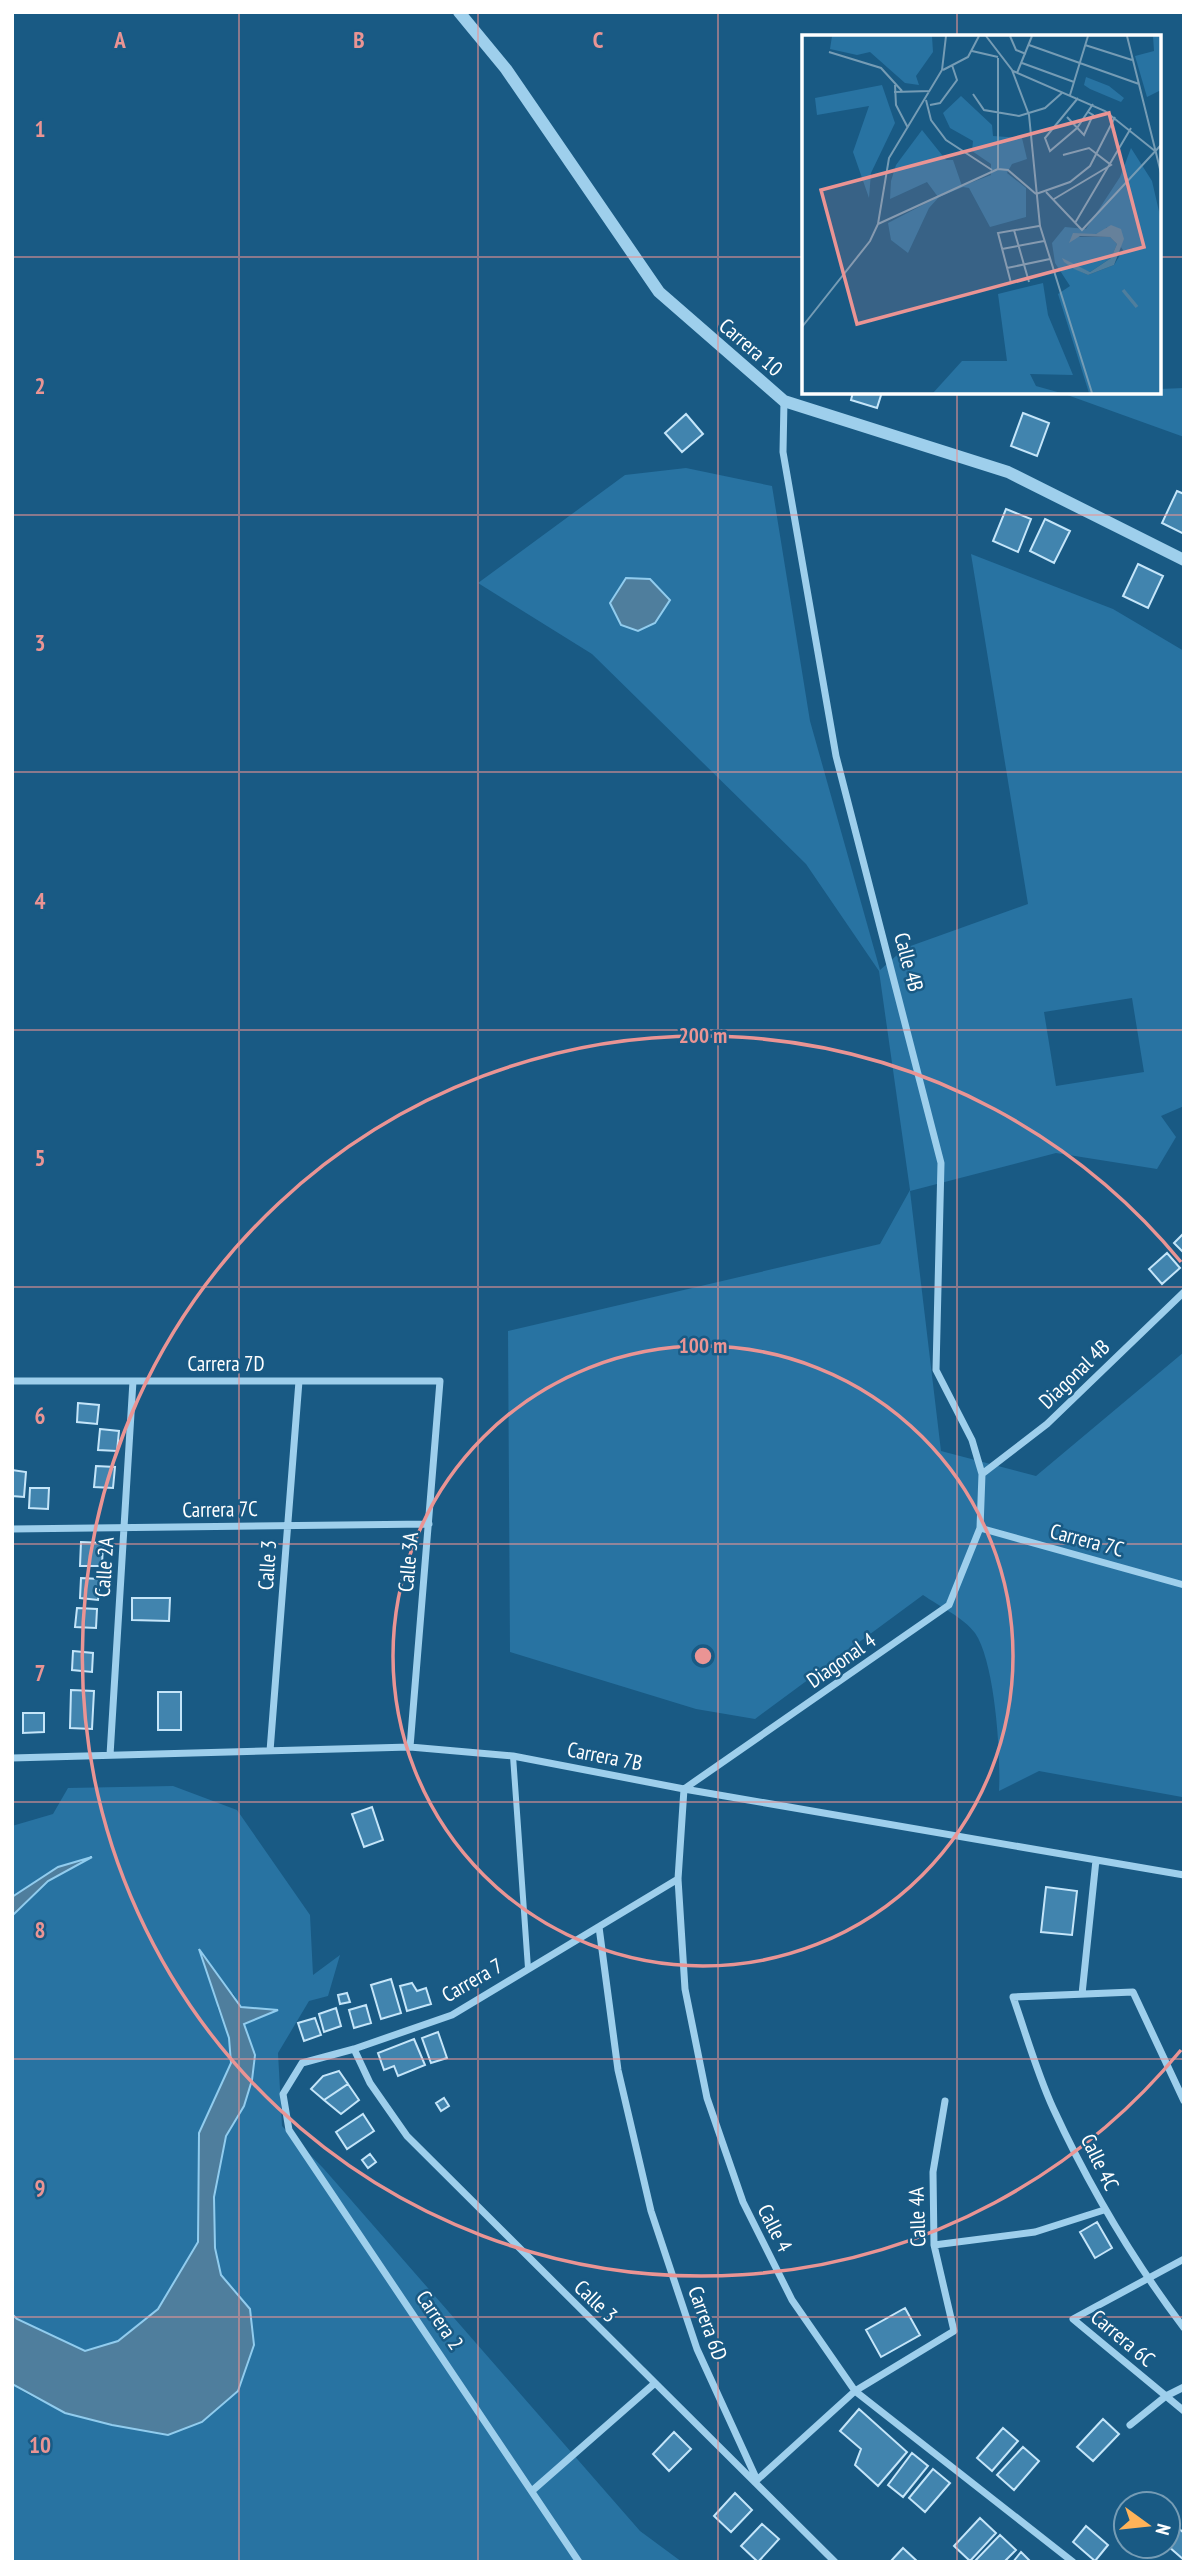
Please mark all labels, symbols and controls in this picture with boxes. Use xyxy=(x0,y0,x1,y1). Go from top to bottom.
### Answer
text: A xyxy=(113,25,126,54)
text: B xyxy=(353,25,365,54)
text: C xyxy=(593,25,604,54)
inset map xyxy=(802,35,1161,394)
text: 1 xyxy=(35,114,46,143)
street label: Carrera 10 xyxy=(714,312,788,382)
text: 2 xyxy=(35,371,46,400)
text: 3 xyxy=(35,628,46,657)
text: 4 xyxy=(35,886,46,915)
street label: Calle 4B xyxy=(888,930,930,994)
text: 200 m xyxy=(679,1022,727,1049)
text: 5 xyxy=(35,1143,46,1172)
text: 100 m xyxy=(679,1332,727,1359)
street label: Diagonal 4B xyxy=(1033,1334,1115,1414)
street label: Carrera 7D xyxy=(187,1350,265,1377)
text: 6 xyxy=(35,1401,46,1430)
street label: Carrera 7C xyxy=(182,1495,258,1523)
street label: Carrera 7C xyxy=(1047,1517,1127,1563)
street label: Calle 3A xyxy=(392,1531,424,1593)
street label: Calle 2A xyxy=(88,1536,120,1598)
street label: Calle 3 xyxy=(252,1539,282,1591)
street label: Diagonal 4 xyxy=(801,1626,881,1694)
centre of rings xyxy=(691,1644,715,1668)
text: 7 xyxy=(35,1658,46,1687)
street label: Carrera 7B xyxy=(565,1736,645,1776)
text: 8 xyxy=(35,1915,46,1944)
street label: Carrera 7 xyxy=(437,1952,507,2008)
street label: Calle 4C xyxy=(1075,2129,1125,2195)
text: 9 xyxy=(35,2173,46,2202)
street label: Calle 4A xyxy=(902,2186,932,2247)
street label: Calle 4 xyxy=(752,2200,799,2257)
street label: Calle 3 xyxy=(569,2274,623,2328)
street label: Carrera 6D xyxy=(682,2282,734,2364)
street label: Carrera 2 xyxy=(410,2285,470,2355)
street label: Carrera 6C xyxy=(1085,2303,1161,2373)
text: 10 xyxy=(29,2430,51,2459)
north arrow xyxy=(1112,2490,1182,2560)
text: N xyxy=(1151,2521,1176,2537)

